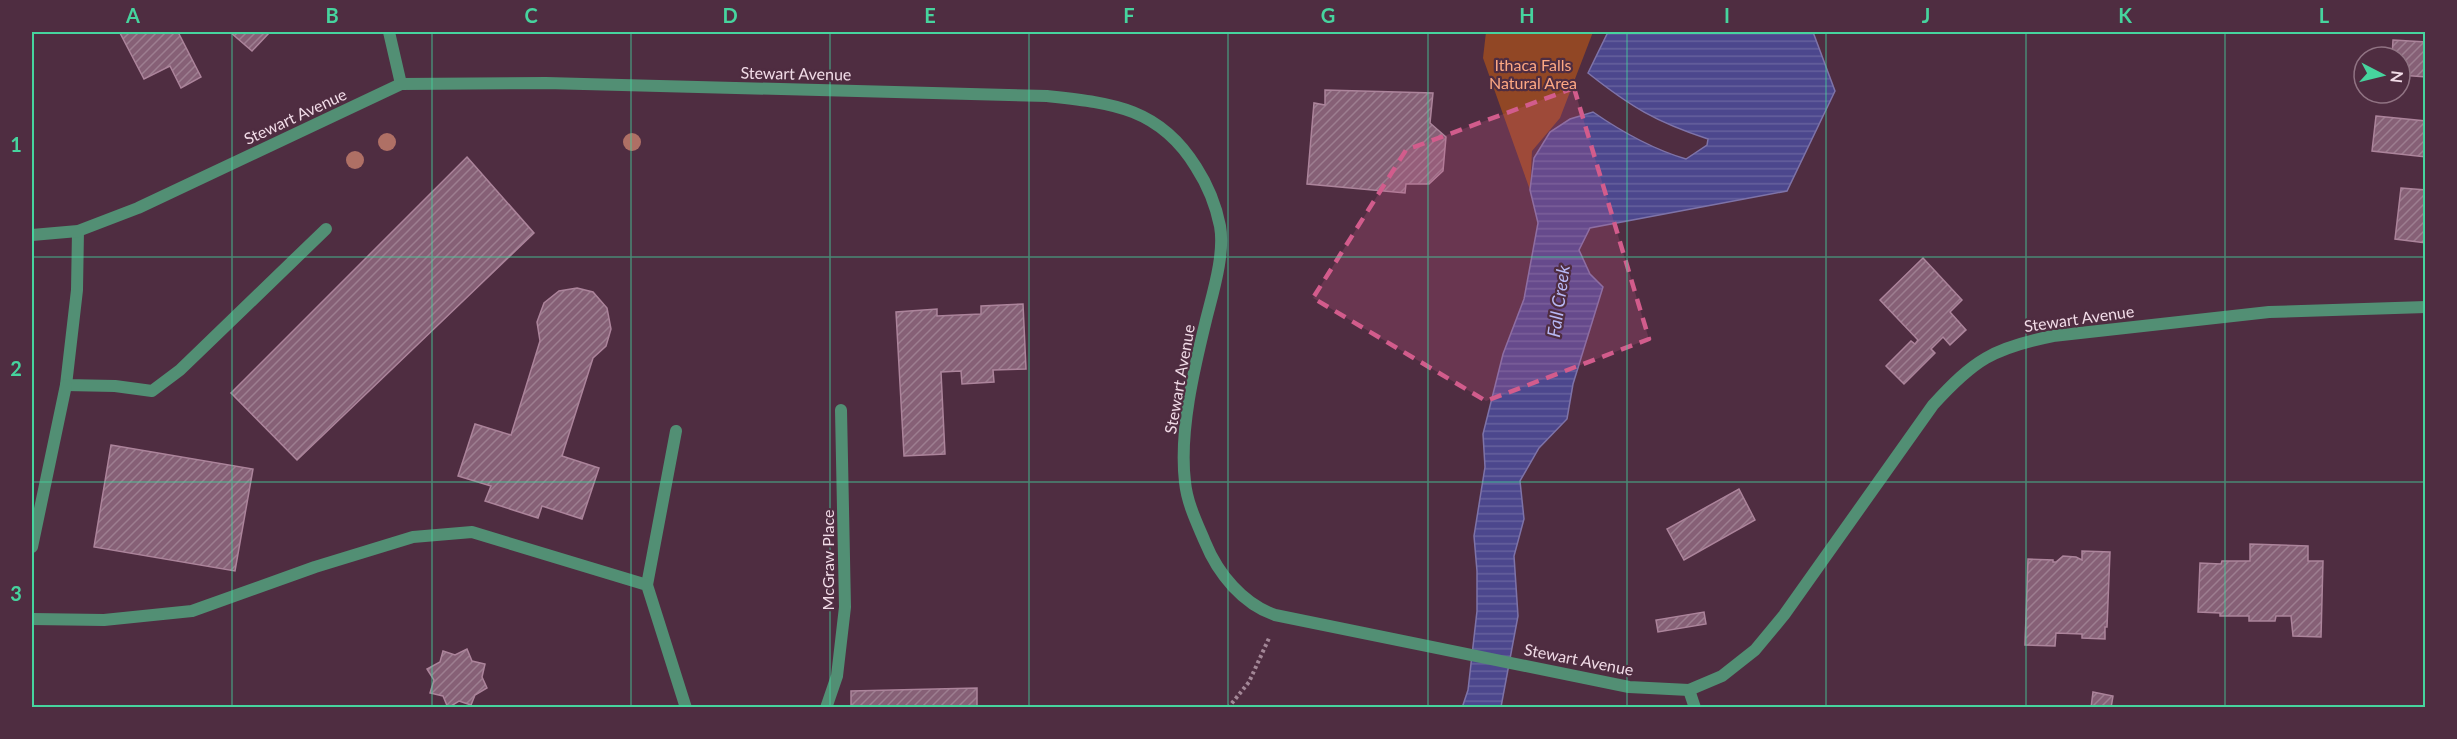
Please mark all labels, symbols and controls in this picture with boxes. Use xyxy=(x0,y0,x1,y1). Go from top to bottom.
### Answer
text: A xyxy=(125,3,140,27)
text: B xyxy=(325,3,339,27)
text: C xyxy=(524,3,538,27)
text: D xyxy=(722,3,738,27)
text: E xyxy=(924,3,936,27)
text: F xyxy=(1123,3,1135,27)
text: G xyxy=(1321,3,1335,27)
text: H xyxy=(1519,3,1535,27)
text: I xyxy=(1724,3,1730,27)
text: J xyxy=(1922,3,1930,27)
text: K xyxy=(2118,3,2132,27)
text: L xyxy=(2319,3,2330,27)
north arrow xyxy=(2352,45,2412,105)
park label: Ithaca Falls Natural Area xyxy=(1489,55,1577,92)
street label: Stewart Avenue xyxy=(740,63,852,83)
text: N xyxy=(2387,70,2408,84)
street label: Stewart Avenue xyxy=(241,84,349,148)
text: 1 xyxy=(10,132,22,156)
water label: Fall Creek xyxy=(1542,263,1574,339)
street label: Stewart Avenue xyxy=(2023,301,2135,335)
street label: Stewart Avenue xyxy=(1160,323,1198,435)
text: 2 xyxy=(10,356,22,380)
street label: McGraw Place xyxy=(818,510,837,610)
text: 3 xyxy=(10,581,22,605)
street label: Stewart Avenue xyxy=(1523,639,1635,679)

